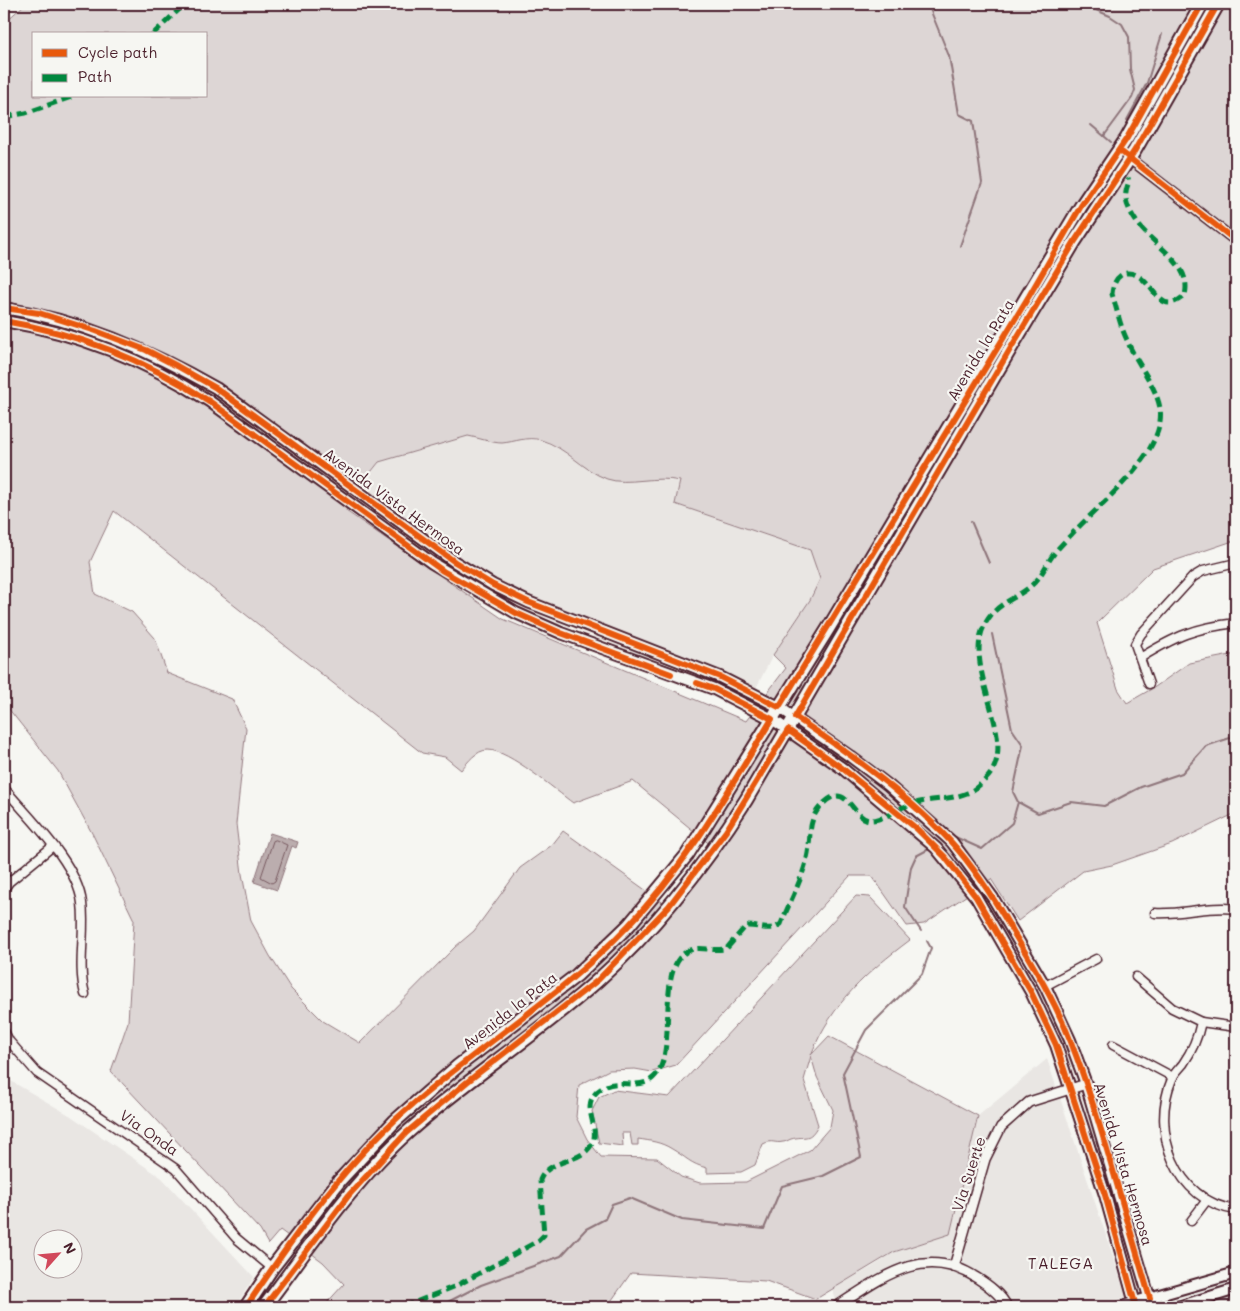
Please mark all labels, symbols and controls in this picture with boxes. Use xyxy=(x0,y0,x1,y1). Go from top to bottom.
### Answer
legend xyxy=(32,32,208,98)
text: Cycle path xyxy=(78,42,157,62)
text: Path xyxy=(78,66,112,86)
street label: Avenida la Pata xyxy=(942,295,1018,404)
street label: Avenida Vista Hermosa xyxy=(320,443,469,559)
street label: Avenida la Pata xyxy=(458,967,561,1054)
street label: Avenida Vista Hermosa xyxy=(1090,1080,1158,1248)
street label: Via Onda xyxy=(116,1105,183,1160)
street label: Via Suerte xyxy=(947,1134,990,1214)
north arrow xyxy=(32,1228,82,1278)
text: N xyxy=(59,1239,81,1257)
district label: TALEGA xyxy=(1028,1252,1094,1273)

